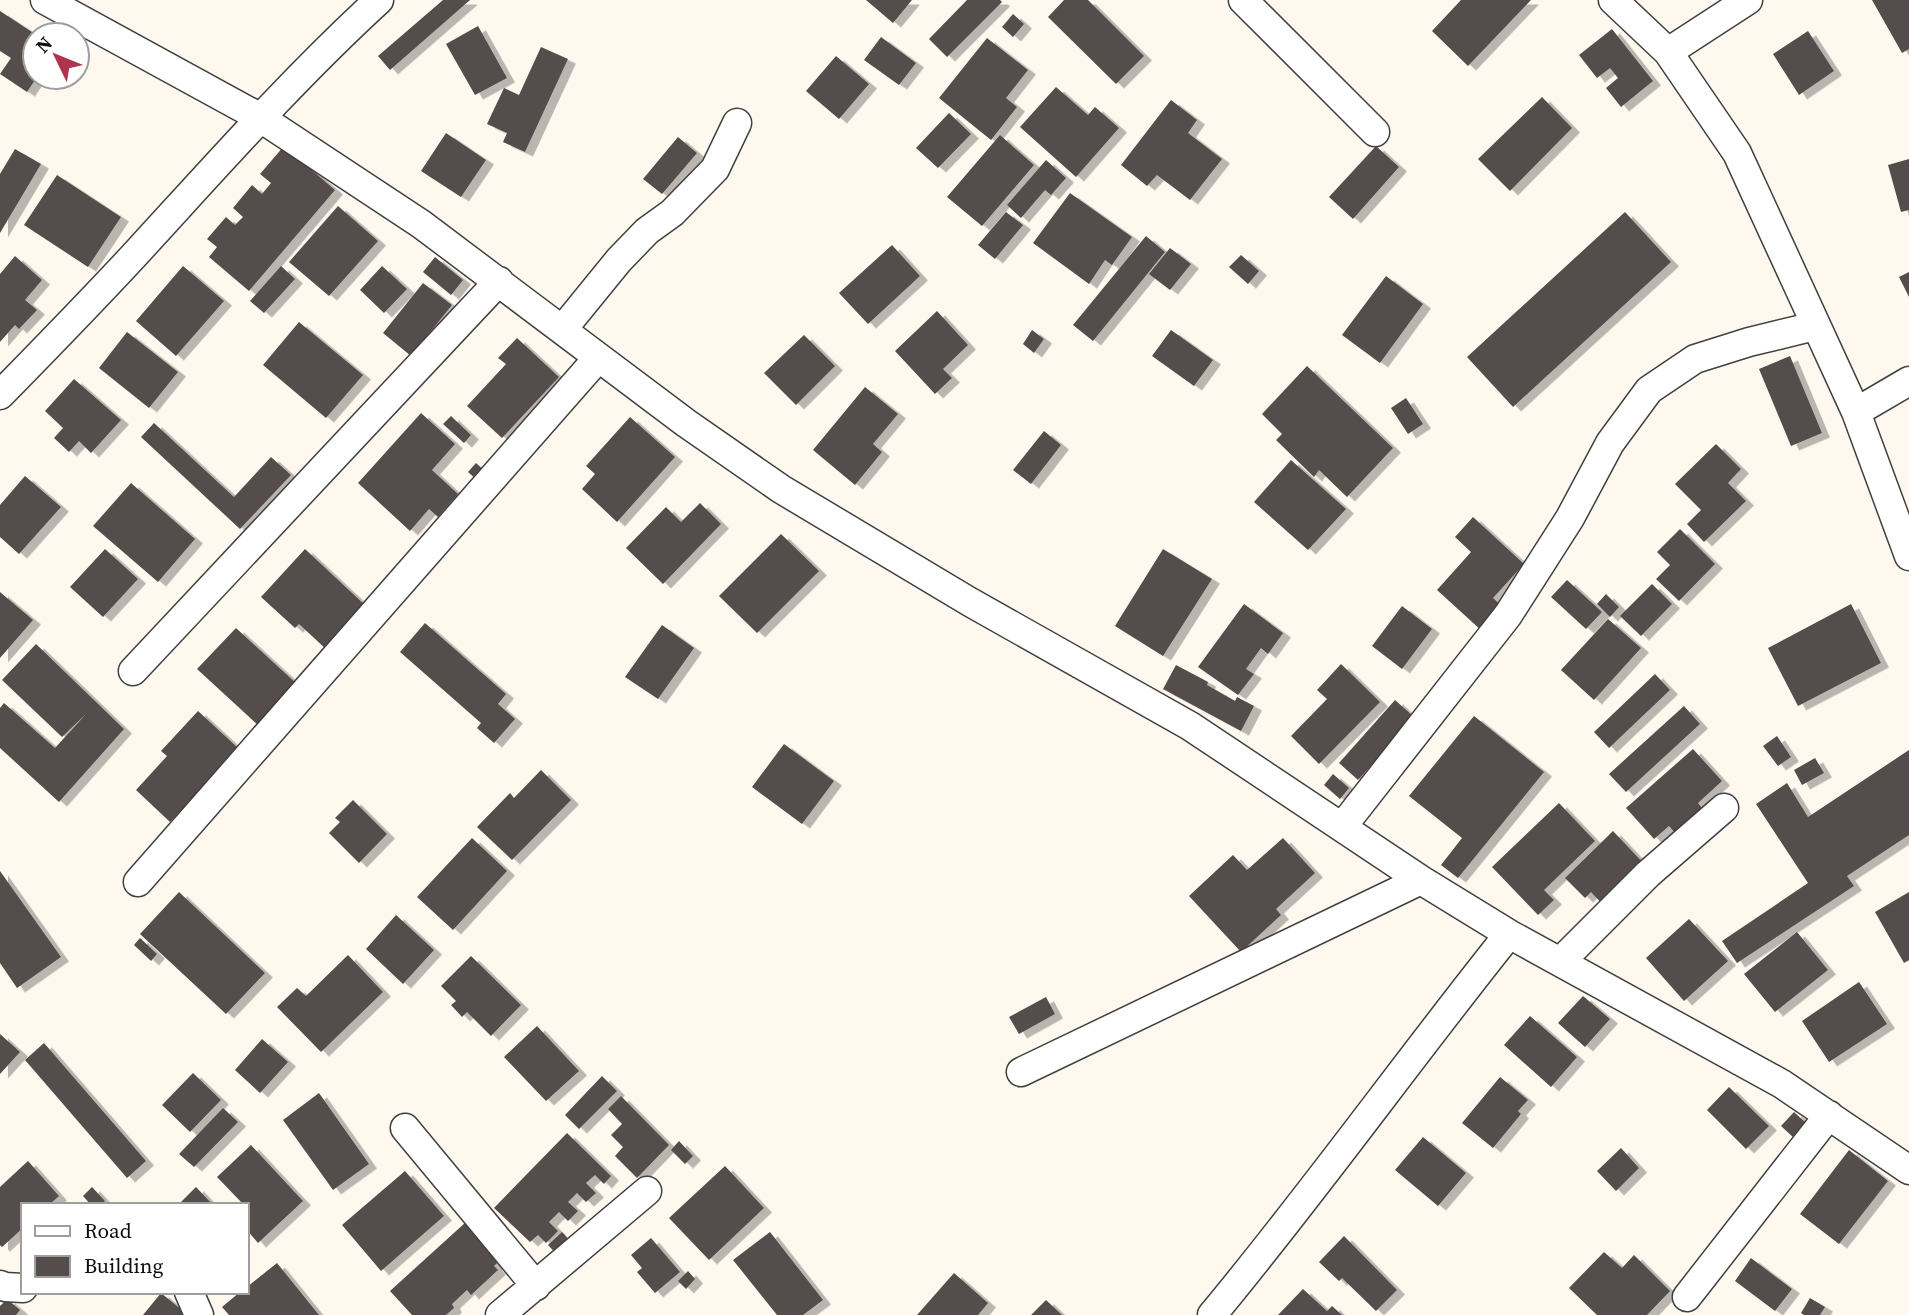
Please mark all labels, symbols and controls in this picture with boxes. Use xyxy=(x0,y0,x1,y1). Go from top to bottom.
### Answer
north arrow xyxy=(21,21,91,91)
text: N xyxy=(29,30,58,58)
legend xyxy=(21,1203,248,1294)
text: Road xyxy=(84,1216,132,1245)
text: Building xyxy=(84,1251,163,1280)

